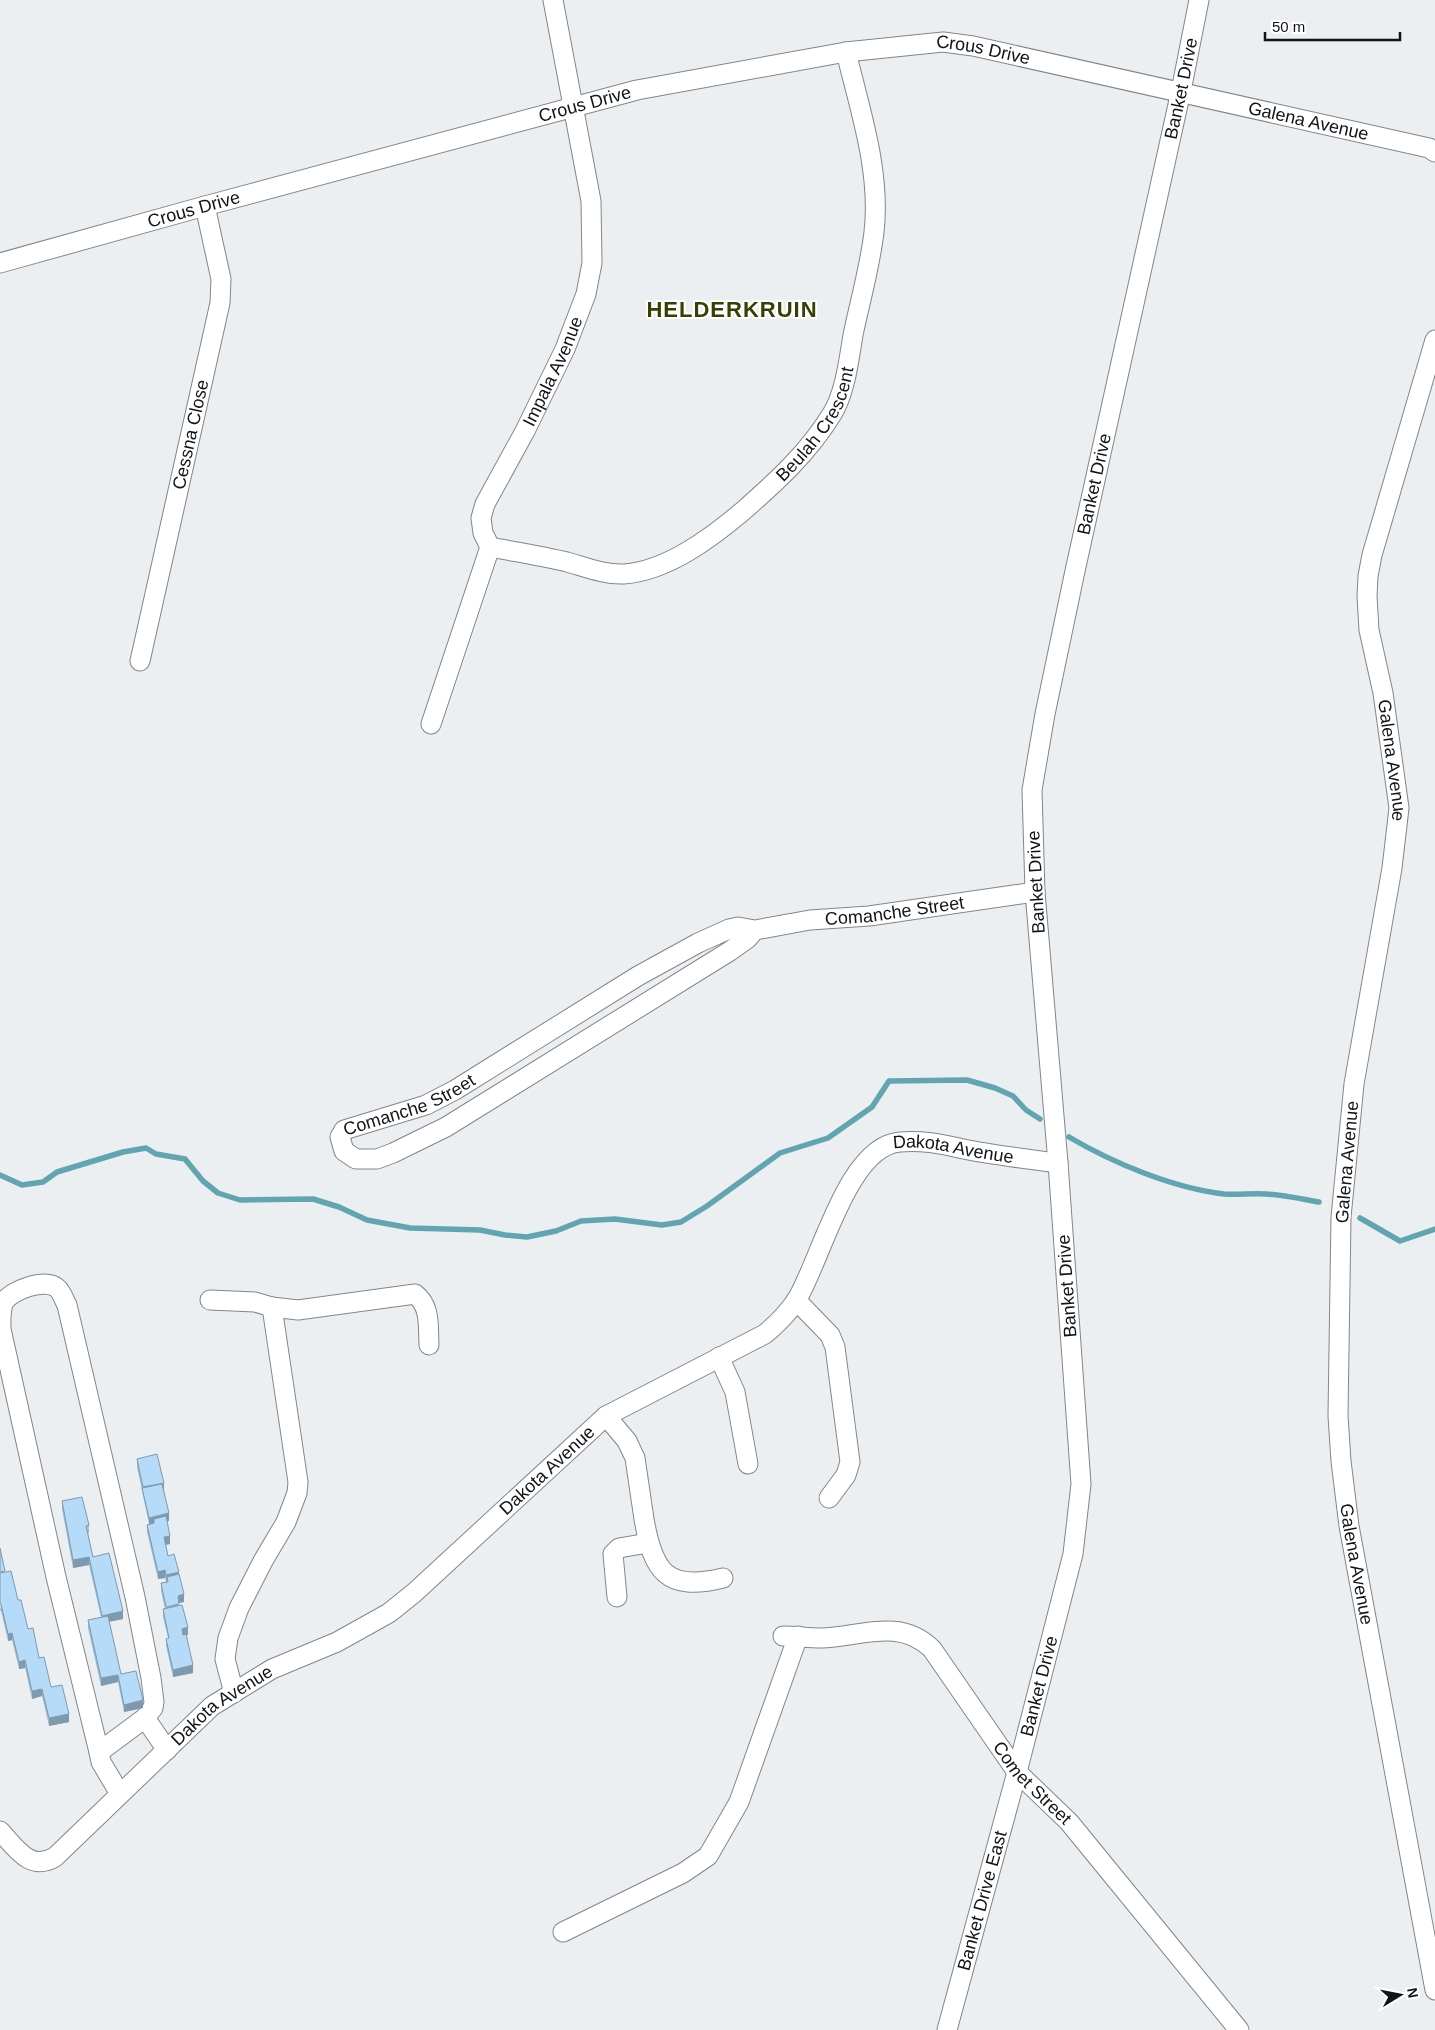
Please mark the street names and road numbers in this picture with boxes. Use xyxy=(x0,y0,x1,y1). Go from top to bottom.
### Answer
street label: Crous Drive xyxy=(935,31,1032,68)
street label: Banket Drive xyxy=(1161,36,1201,141)
street label: Crous Drive xyxy=(536,82,633,126)
street label: Galena Avenue xyxy=(1246,98,1371,144)
street label: Crous Drive xyxy=(145,187,242,232)
street label: Impala Avenue xyxy=(519,314,586,430)
street label: Beulah Crescent xyxy=(772,365,858,485)
street label: Cessna Close xyxy=(169,378,213,491)
street label: Banket Drive xyxy=(1073,432,1115,537)
street label: Galena Avenue xyxy=(1374,698,1409,822)
street label: Banket Drive xyxy=(1023,830,1049,934)
street label: Comanche Street xyxy=(824,892,965,929)
street label: Comanche Street xyxy=(341,1070,479,1140)
street label: Galena Avenue xyxy=(1332,1100,1362,1224)
street label: Dakota Avenue xyxy=(892,1131,1015,1167)
street label: Banket Drive xyxy=(1053,1234,1081,1338)
street label: Dakota Avenue xyxy=(495,1422,599,1519)
street label: Galena Avenue xyxy=(1336,1502,1377,1626)
street label: Banket Drive xyxy=(1017,1634,1062,1739)
street label: Dakota Avenue xyxy=(167,1661,276,1750)
street label: Comet Street xyxy=(989,1738,1075,1829)
street label: Banket Drive East xyxy=(954,1828,1011,1973)

